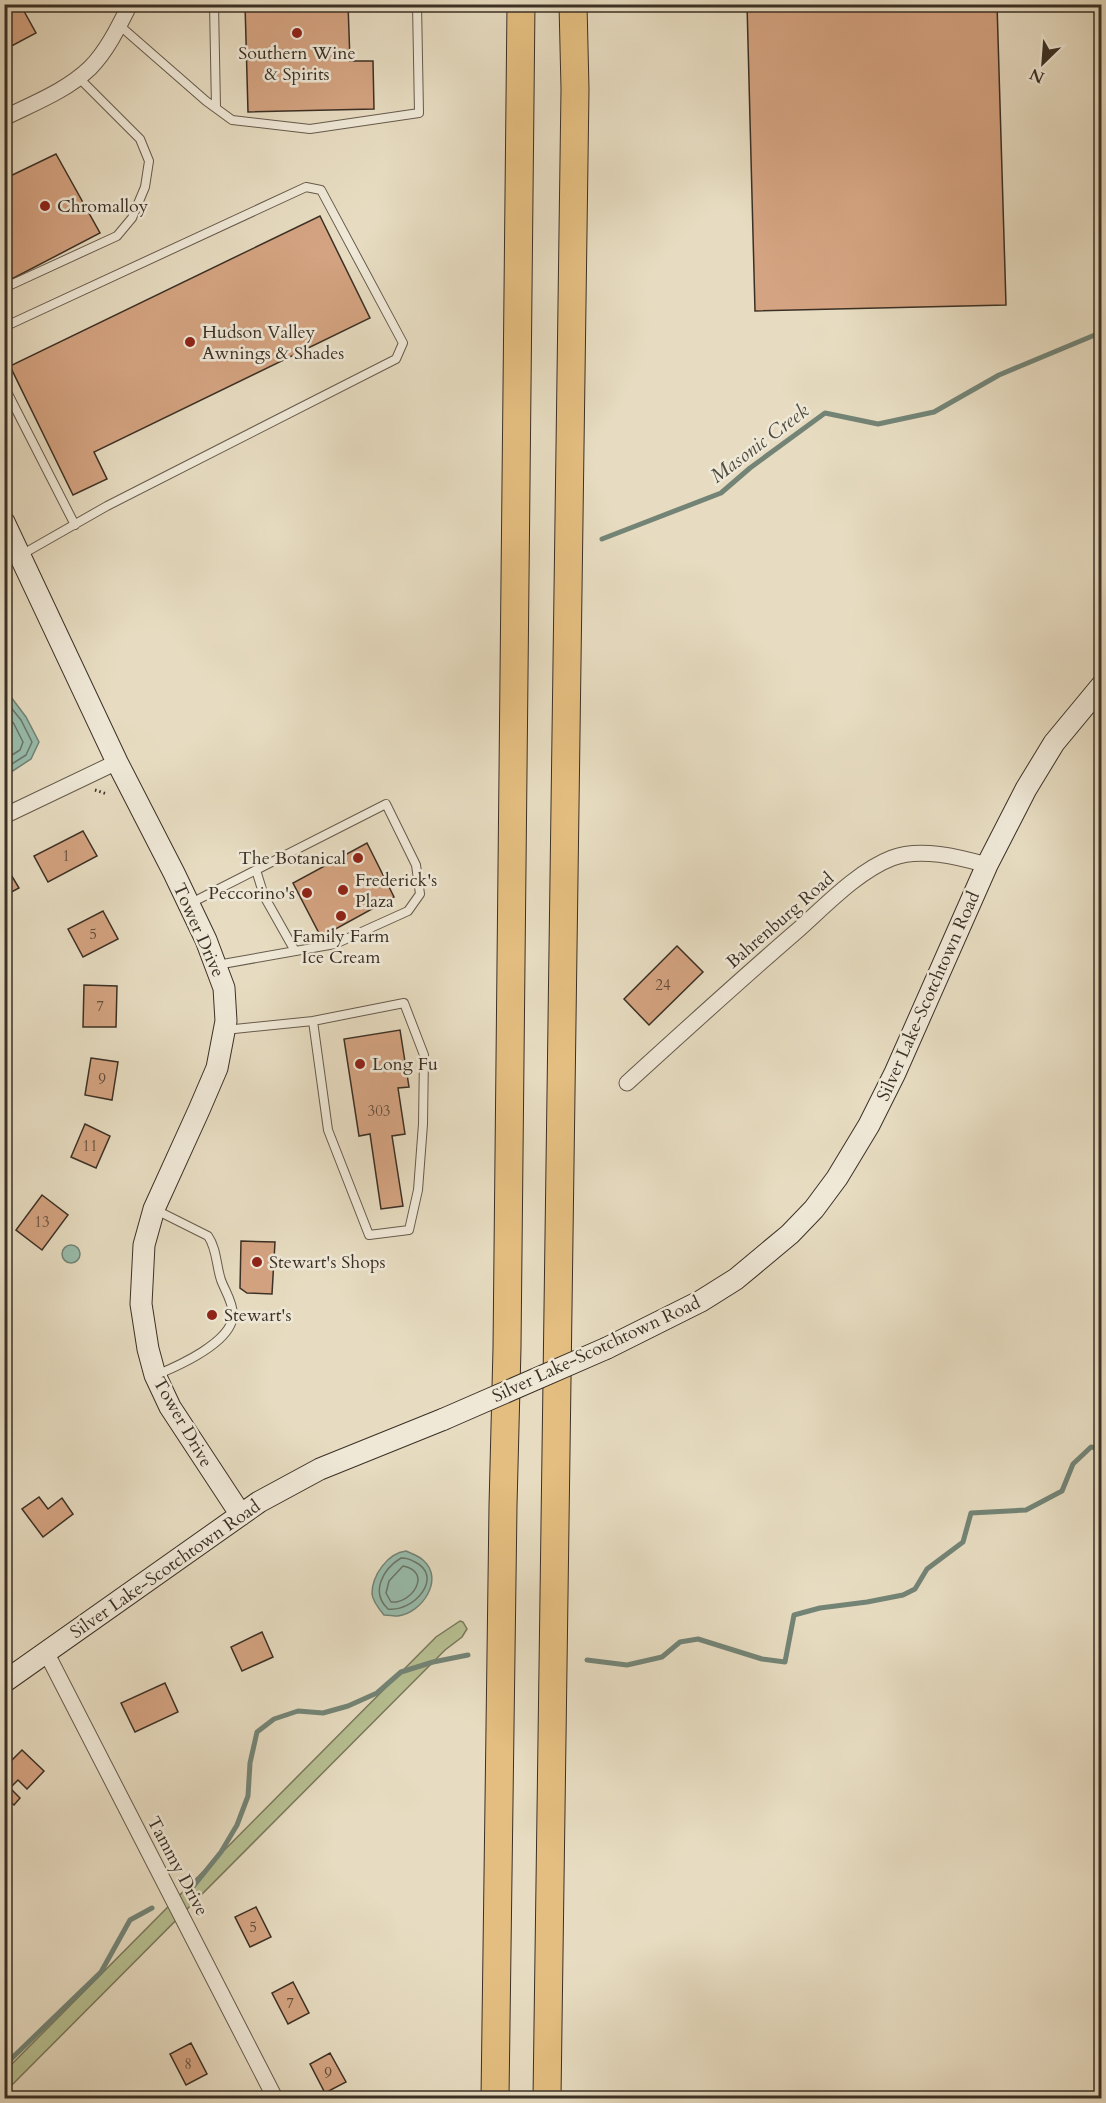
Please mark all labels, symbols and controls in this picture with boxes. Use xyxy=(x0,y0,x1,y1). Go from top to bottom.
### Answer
marker: Southern Wine & Spirits xyxy=(290,26,304,40)
north arrow xyxy=(1013,33,1073,93)
place label: Southern Wine & Spirits xyxy=(238,41,356,87)
text: N xyxy=(1026,63,1048,89)
place label: Chromalloy xyxy=(57,194,149,219)
marker: Chromalloy xyxy=(38,199,52,213)
place label: Hudson Valley Awnings & Shades xyxy=(202,320,344,366)
marker: Hudson Valley Awnings & Shades xyxy=(183,335,197,349)
water label: Masonic Creek xyxy=(704,397,814,489)
house number: 1 xyxy=(62,846,70,866)
place label: The Botanical xyxy=(239,846,346,871)
marker: The Botanical xyxy=(351,851,365,865)
street label: Bahrenburg Road xyxy=(721,866,840,974)
place label: Frederick's Plaza xyxy=(355,868,437,914)
street label: Tower Drive xyxy=(167,879,230,981)
place label: Peccorino's xyxy=(208,881,295,906)
marker: Frederick's Plaza xyxy=(336,883,350,897)
marker: Peccorino's xyxy=(300,886,314,900)
street label: Silver Lake-Scotchtown Road xyxy=(871,887,986,1105)
marker: Family Farm Ice Cream xyxy=(334,909,348,923)
house number: 5 xyxy=(89,924,97,944)
place label: Family Farm Ice Cream xyxy=(292,924,390,970)
house number: 24 xyxy=(655,975,671,995)
house number: 7 xyxy=(96,996,104,1016)
place label: Long Fu xyxy=(372,1052,438,1077)
marker: Long Fu xyxy=(353,1057,367,1071)
house number: 9 xyxy=(98,1069,106,1089)
house number: 303 xyxy=(367,1101,391,1121)
house number: 11 xyxy=(82,1136,98,1156)
house number: 13 xyxy=(34,1212,50,1232)
place label: Stewart's Shops xyxy=(269,1250,386,1275)
marker: Stewart's Shops xyxy=(250,1255,264,1269)
street label: Silver Lake-Scotchtown Road xyxy=(488,1290,705,1409)
place label: Stewart's xyxy=(224,1303,291,1328)
marker: Stewart's xyxy=(205,1308,219,1322)
street label: Tower Drive xyxy=(147,1372,219,1472)
street label: Silver Lake-Scotchtown Road xyxy=(65,1494,266,1645)
street label: Tammy Drive xyxy=(141,1812,214,1920)
house number: 5 xyxy=(249,1917,257,1937)
house number: 7 xyxy=(286,1993,294,2013)
house number: 8 xyxy=(184,2054,192,2074)
house number: 9 xyxy=(324,2063,332,2083)

